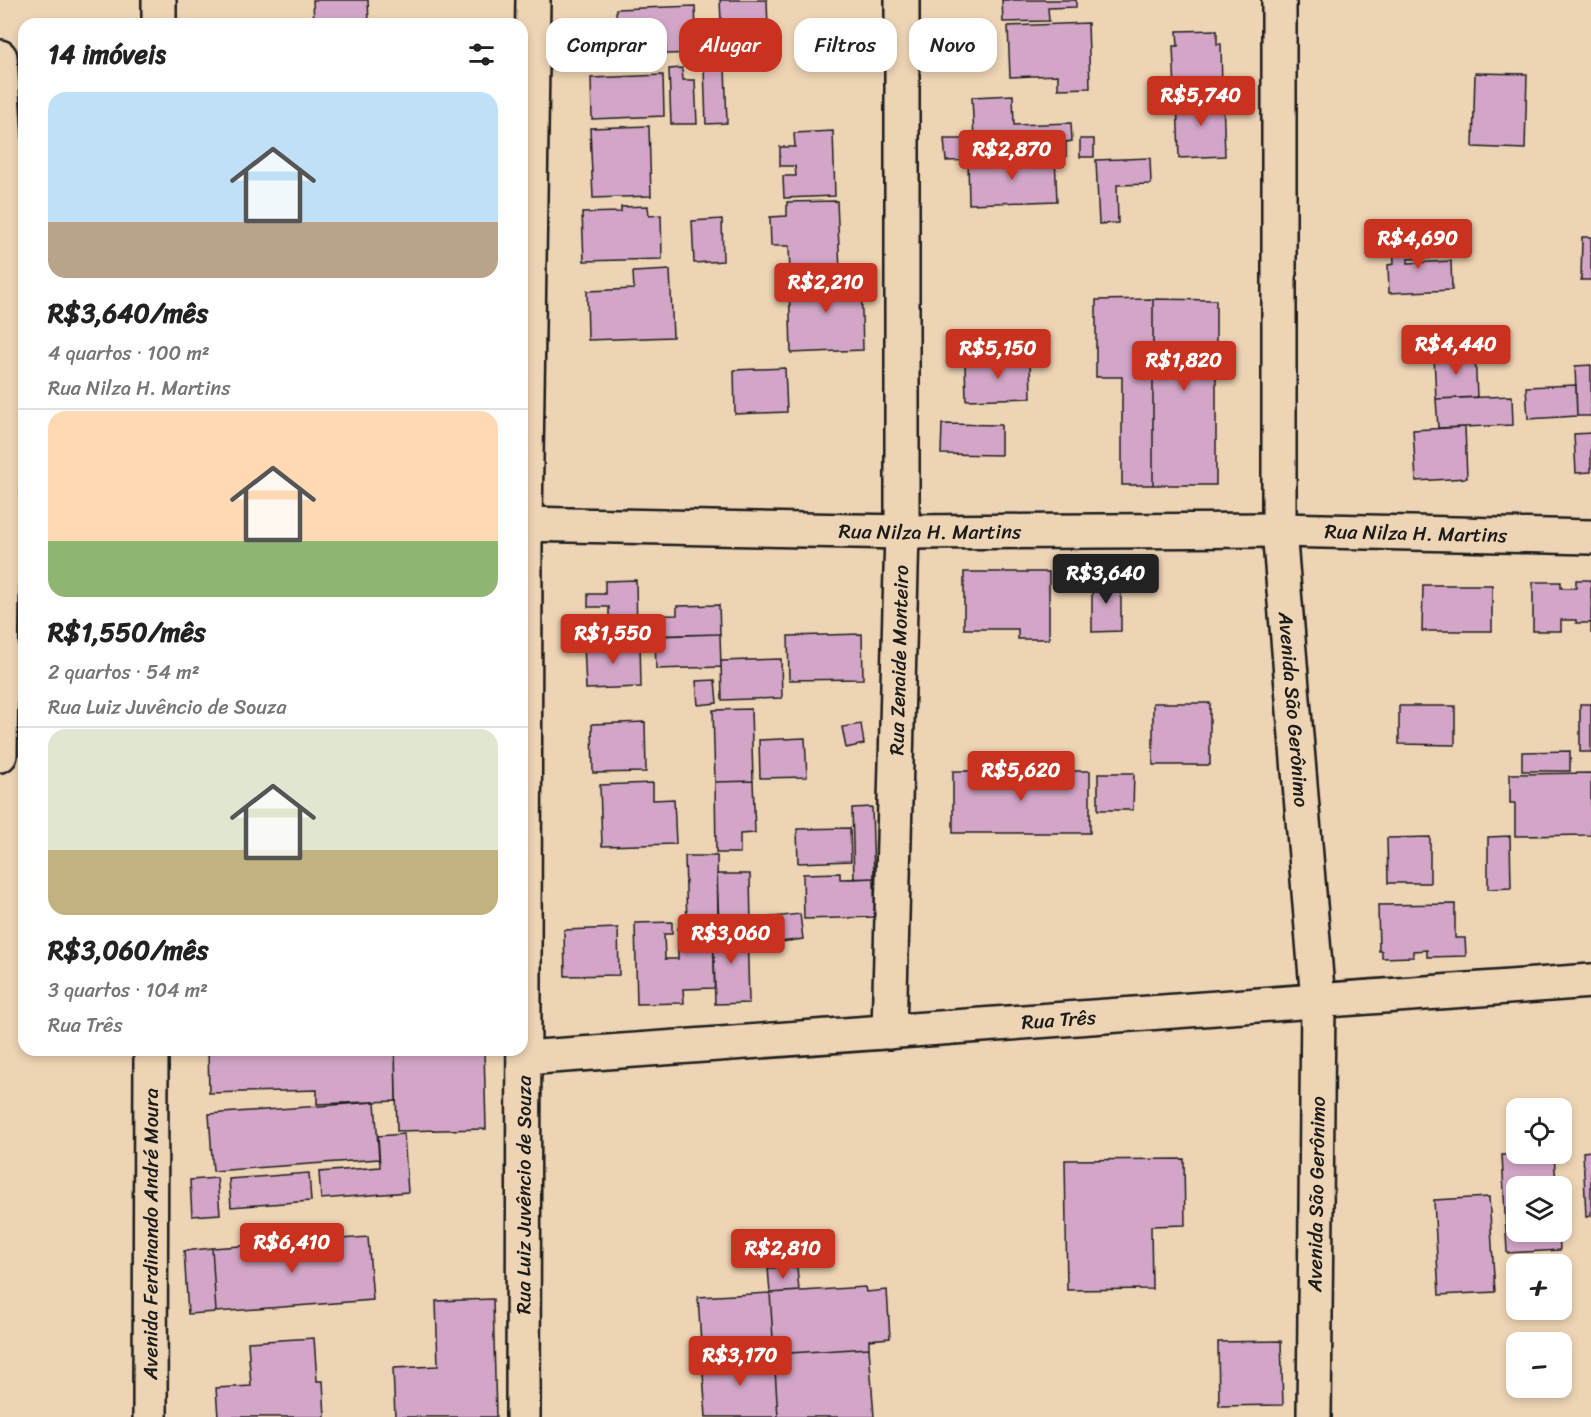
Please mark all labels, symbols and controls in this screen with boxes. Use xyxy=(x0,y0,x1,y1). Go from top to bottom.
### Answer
chip: Comprar xyxy=(546,18,667,72)
chip: Alugar xyxy=(679,18,782,72)
chip: Filtros xyxy=(794,18,897,72)
chip: Novo xyxy=(909,18,997,72)
text: 14 imóveis xyxy=(48,31,166,77)
icon: filters xyxy=(465,38,498,71)
pin: R$5,740 xyxy=(1146,76,1256,127)
text: R$5,740 xyxy=(1161,78,1241,113)
pin: R$2,870 xyxy=(957,130,1067,181)
icon: home xyxy=(219,131,327,239)
text: R$2,870 xyxy=(973,132,1051,167)
pin: R$4,690 xyxy=(1363,219,1473,270)
text: R$4,690 xyxy=(1378,221,1458,256)
pin: R$2,210 xyxy=(771,263,881,314)
text: R$2,210 xyxy=(788,265,864,300)
text: R$3,640/mês xyxy=(48,290,208,336)
pin: R$4,440 xyxy=(1401,325,1511,376)
text: R$4,440 xyxy=(1415,327,1497,362)
pin: R$5,150 xyxy=(943,329,1053,380)
text: R$5,150 xyxy=(960,331,1036,366)
text: 4 quartos · 100 m² xyxy=(48,336,210,371)
pin: R$1,820 xyxy=(1129,341,1239,392)
text: R$1,820 xyxy=(1146,343,1222,378)
text: Rua Nilza H. Martins xyxy=(48,371,230,406)
icon: home xyxy=(219,450,327,558)
street label: Rua Nilza H. Martins xyxy=(838,514,1022,550)
street label: Rua Nilza H. Martins xyxy=(1324,514,1508,553)
pin: R$3,640 xyxy=(1051,554,1161,605)
text: R$3,640 xyxy=(1067,556,1145,591)
street label: Rua Zenaide Monteiro xyxy=(879,565,919,756)
text: R$1,550/mês xyxy=(48,609,206,655)
street label: Avenida São Gerônimo xyxy=(1268,609,1319,808)
pin: R$1,550 xyxy=(558,614,668,665)
text: R$1,550 xyxy=(575,616,651,651)
text: 2 quartos · 54 m² xyxy=(48,655,200,690)
text: Rua Luiz Juvêncio de Souza xyxy=(48,690,286,725)
pin: R$5,620 xyxy=(966,751,1076,802)
text: R$5,620 xyxy=(982,753,1060,788)
icon: home xyxy=(219,768,327,876)
pin: R$3,060 xyxy=(676,914,786,965)
text: R$3,060 xyxy=(692,916,770,951)
text: R$3,060/mês xyxy=(48,927,208,973)
text: 3 quartos · 104 m² xyxy=(48,973,208,1008)
street label: Rua Três xyxy=(1020,1000,1098,1040)
text: Rua Três xyxy=(48,1008,123,1043)
street label: Rua Luiz Juvêncio de Souza xyxy=(506,1075,542,1314)
street label: Avenida Ferdinando André Moura xyxy=(133,1088,169,1381)
street label: Avenida São Gerônimo xyxy=(1297,1096,1336,1293)
map controls xyxy=(1506,1098,1572,1398)
button: locate xyxy=(1506,1098,1572,1164)
button: layers xyxy=(1506,1176,1572,1242)
pin: R$6,410 xyxy=(237,1223,347,1274)
text: R$6,410 xyxy=(254,1225,330,1260)
pin: R$2,810 xyxy=(728,1229,838,1280)
text: R$2,810 xyxy=(745,1231,821,1266)
button: + xyxy=(1506,1254,1572,1320)
button: − xyxy=(1506,1332,1572,1398)
pin: R$3,170 xyxy=(685,1336,795,1387)
text: R$3,170 xyxy=(703,1338,777,1373)

